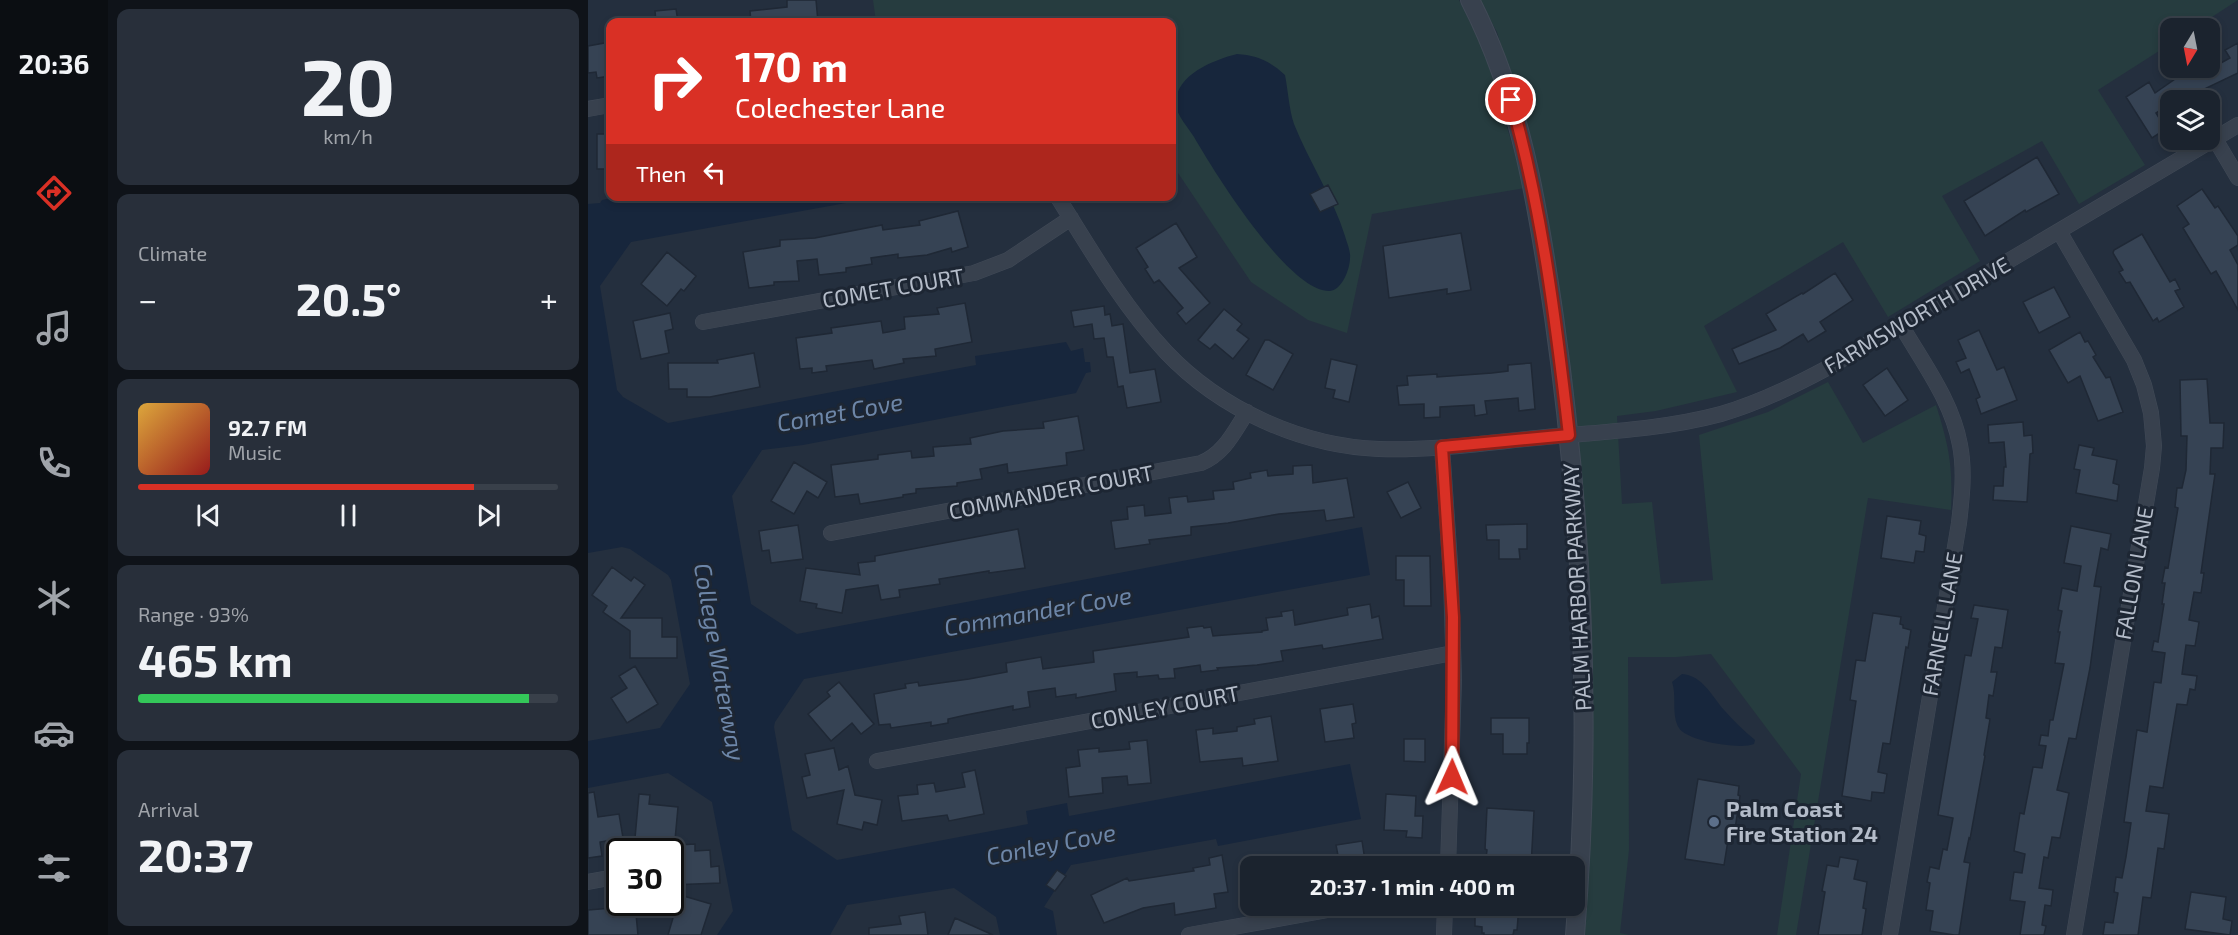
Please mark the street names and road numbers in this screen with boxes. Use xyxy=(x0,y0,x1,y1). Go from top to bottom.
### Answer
street label: FARMSWORTH DRIVE xyxy=(1819,250,2014,378)
street label: COMET COURT xyxy=(820,262,966,312)
street label: COMMANDER COURT xyxy=(946,458,1156,524)
street label: PALM HARBOR PARKWAY xyxy=(1557,462,1595,712)
street label: FALLON LANE xyxy=(2109,504,2158,641)
street label: FARNELL LANE xyxy=(1916,550,1966,698)
street label: CONLEY COURT xyxy=(1088,679,1241,733)

